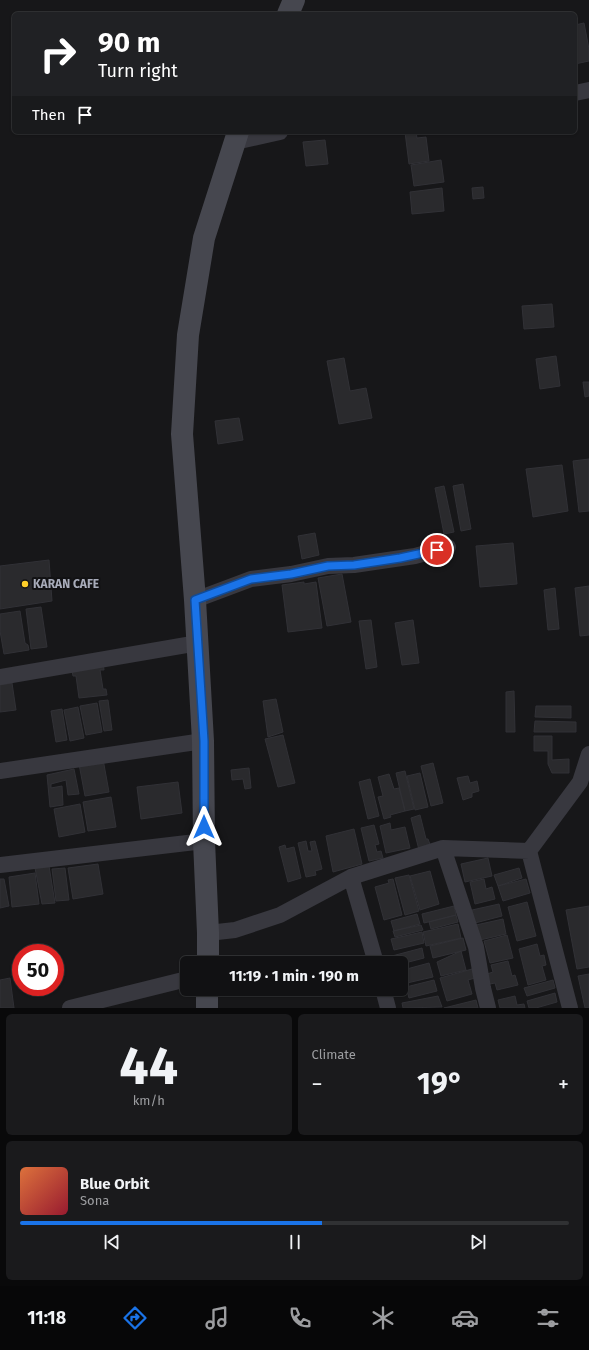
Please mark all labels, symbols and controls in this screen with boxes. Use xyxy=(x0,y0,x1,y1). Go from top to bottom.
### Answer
text: 90 m xyxy=(98,26,160,59)
icon: right xyxy=(32,28,84,80)
text: Turn right xyxy=(98,60,178,82)
icon: arrive xyxy=(74,104,96,126)
text: Then xyxy=(32,106,66,124)
pin xyxy=(420,533,454,567)
icon: arrive xyxy=(426,539,448,561)
place label: KARAN CAFE xyxy=(33,577,99,591)
marker: KARAN CAFE xyxy=(20,579,30,589)
position arrow xyxy=(183,806,225,848)
speed limit sign: 50 xyxy=(12,944,64,996)
text: 11:19 · 1 min · 190 m xyxy=(229,967,359,985)
text: 44 xyxy=(119,1035,178,1098)
text: Climate xyxy=(312,1047,356,1062)
text: 19° xyxy=(417,1066,463,1102)
text: − xyxy=(312,1071,323,1098)
text: + xyxy=(558,1071,569,1098)
text: km/h xyxy=(133,1093,165,1108)
text: Blue Orbit xyxy=(80,1175,149,1193)
text: Sona xyxy=(80,1193,109,1208)
icon: previous xyxy=(101,1231,123,1253)
icon: pause xyxy=(284,1231,306,1253)
icon: next xyxy=(467,1231,489,1253)
icon: directions xyxy=(121,1304,149,1332)
icon: music xyxy=(203,1304,231,1332)
icon: phone xyxy=(286,1304,314,1332)
icon: climate xyxy=(369,1304,397,1332)
icon: car xyxy=(451,1304,479,1332)
icon: filters xyxy=(534,1304,562,1332)
text: 11:18 xyxy=(27,1307,66,1329)

